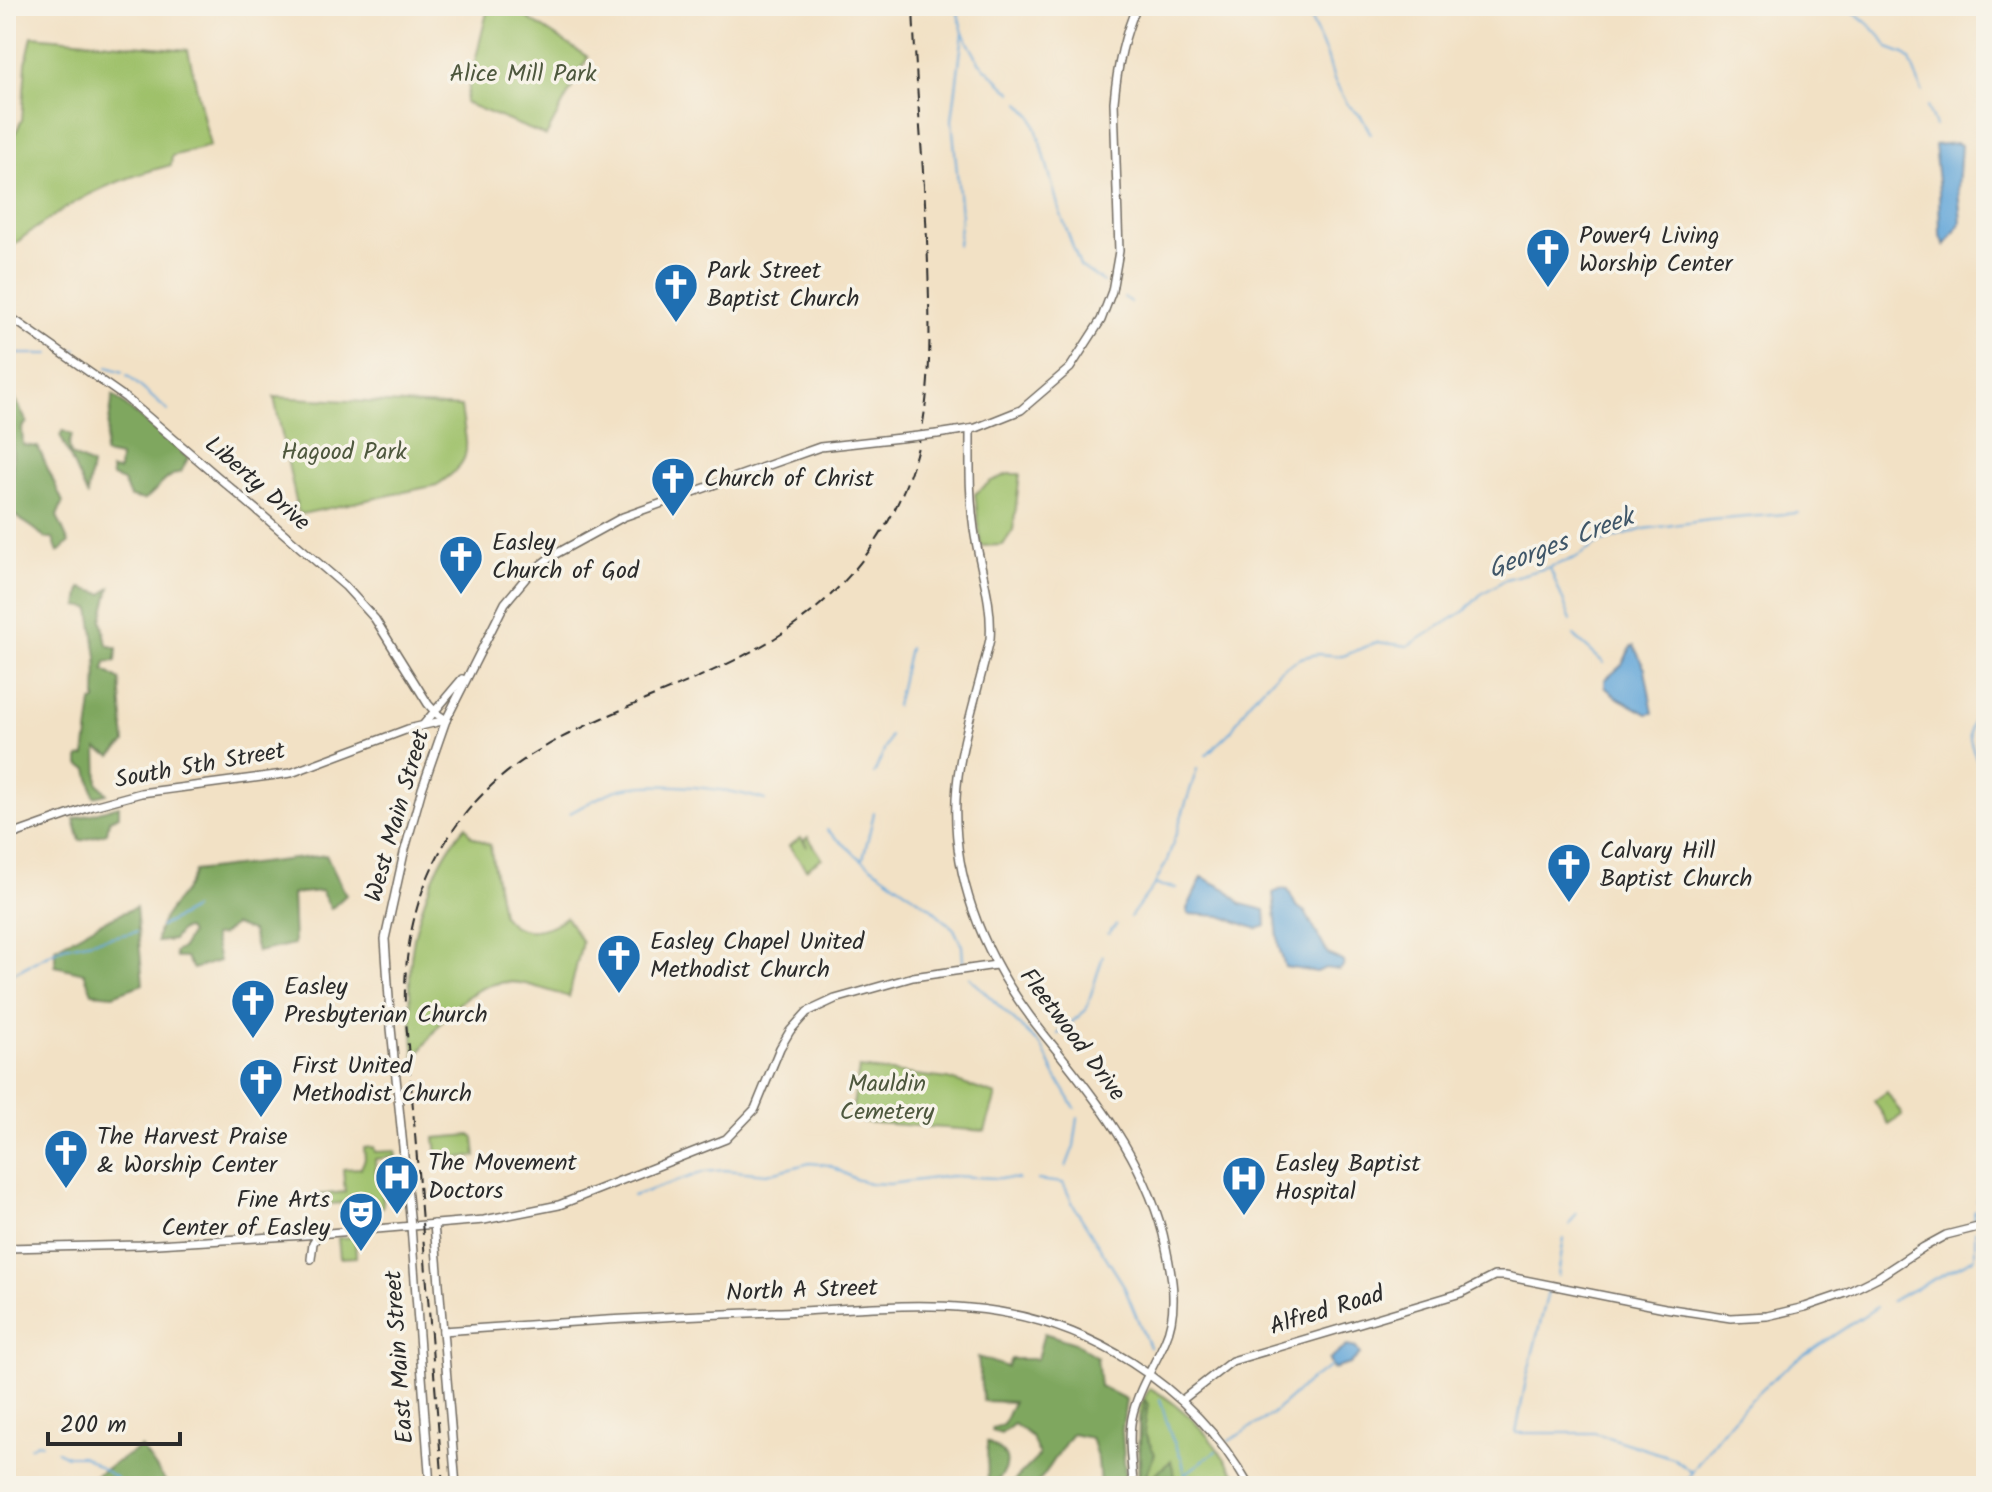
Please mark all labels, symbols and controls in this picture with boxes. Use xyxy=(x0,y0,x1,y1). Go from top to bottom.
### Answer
park label: Alice Mill Park xyxy=(450,55,597,94)
place label: Power4 Living Worship Center xyxy=(1579,217,1735,284)
church icon: Power4 Living Worship Center xyxy=(1524,226,1572,289)
place label: Park Street Baptist Church xyxy=(707,252,859,319)
church icon: Park Street Baptist Church xyxy=(652,261,700,324)
street label: Liberty Drive xyxy=(195,427,319,542)
park label: Hagood Park xyxy=(281,433,408,472)
church icon: Church of Christ xyxy=(649,455,697,518)
place label: Church of Christ xyxy=(704,460,875,499)
water label: Georges Creek xyxy=(1482,496,1644,591)
place label: Easley Church of God xyxy=(492,524,640,591)
church icon: Easley Church of God xyxy=(437,533,485,596)
street label: West Main Street xyxy=(355,724,441,907)
street label: South 5th Street xyxy=(112,732,289,800)
place label: Calvary Hill Baptist Church xyxy=(1600,832,1752,899)
church icon: Calvary Hill Baptist Church xyxy=(1545,841,1593,904)
place label: Easley Chapel United Methodist Church xyxy=(650,923,865,990)
church icon: Easley Chapel United Methodist Church xyxy=(595,932,643,995)
street label: Fleetwood Drive xyxy=(1009,960,1135,1110)
place label: Easley Presbyterian Church xyxy=(284,968,488,1035)
church icon: Easley Presbyterian Church xyxy=(229,977,277,1040)
place label: First United Methodist Church xyxy=(292,1047,472,1114)
church icon: First United Methodist Church xyxy=(237,1056,285,1119)
park label: Mauldin Cemetery xyxy=(840,1065,935,1132)
place label: The Harvest Praise & Worship Center xyxy=(97,1118,288,1185)
church icon: The Harvest Praise & Worship Center xyxy=(42,1127,90,1190)
place label: The Movement Doctors xyxy=(428,1144,578,1211)
place label: Easley Baptist Hospital xyxy=(1275,1145,1421,1212)
hospital icon: The Movement Doctors xyxy=(373,1153,421,1216)
hospital icon: Easley Baptist Hospital xyxy=(1220,1154,1268,1217)
place label: Fine Arts Center of Easley xyxy=(161,1181,331,1248)
theatre icon: Fine Arts Center of Easley xyxy=(337,1190,385,1253)
street label: East Main Street xyxy=(374,1268,426,1445)
street label: North A Street xyxy=(725,1269,879,1313)
street label: Alfred Road xyxy=(1265,1275,1390,1347)
scale bar xyxy=(48,1396,180,1446)
text: 200 m xyxy=(60,1406,127,1445)

